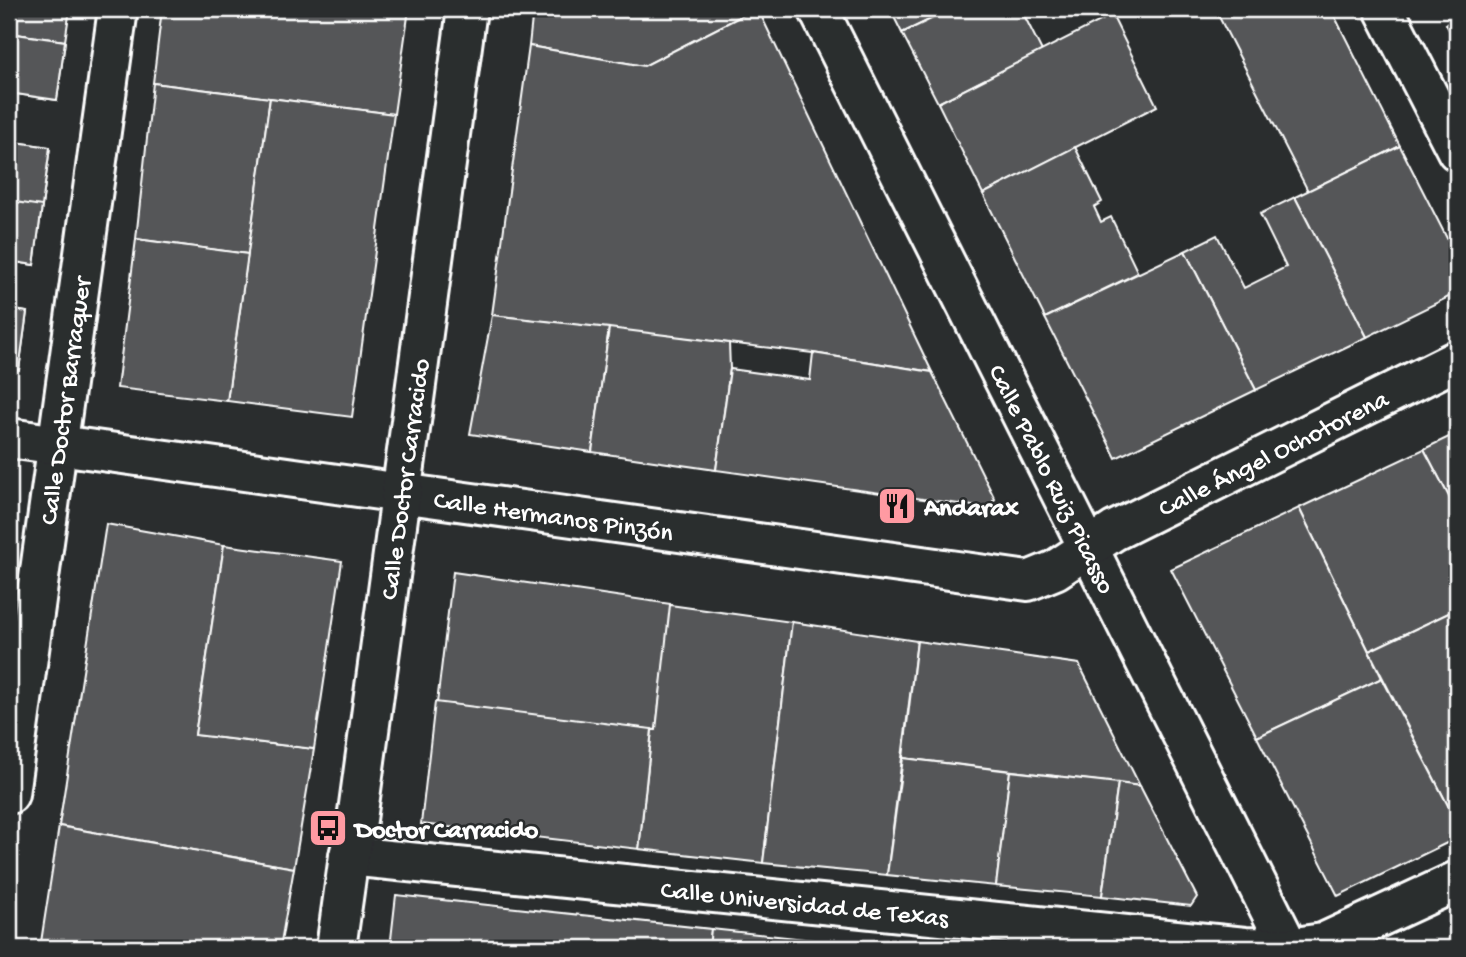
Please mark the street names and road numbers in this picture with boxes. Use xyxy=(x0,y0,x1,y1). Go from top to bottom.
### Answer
street label: Calle Doctor Barraquer xyxy=(36,273,101,527)
street label: Calle Doctor Carracido xyxy=(376,357,439,602)
street label: Calle Pablo Ruiz Picasso xyxy=(979,360,1120,600)
street label: Calle Ángel Ochotorena xyxy=(1154,385,1396,526)
street label: Calle Hermanos Pinzón xyxy=(431,487,675,551)
street label: Calle Universidad de Texas xyxy=(659,877,951,937)

